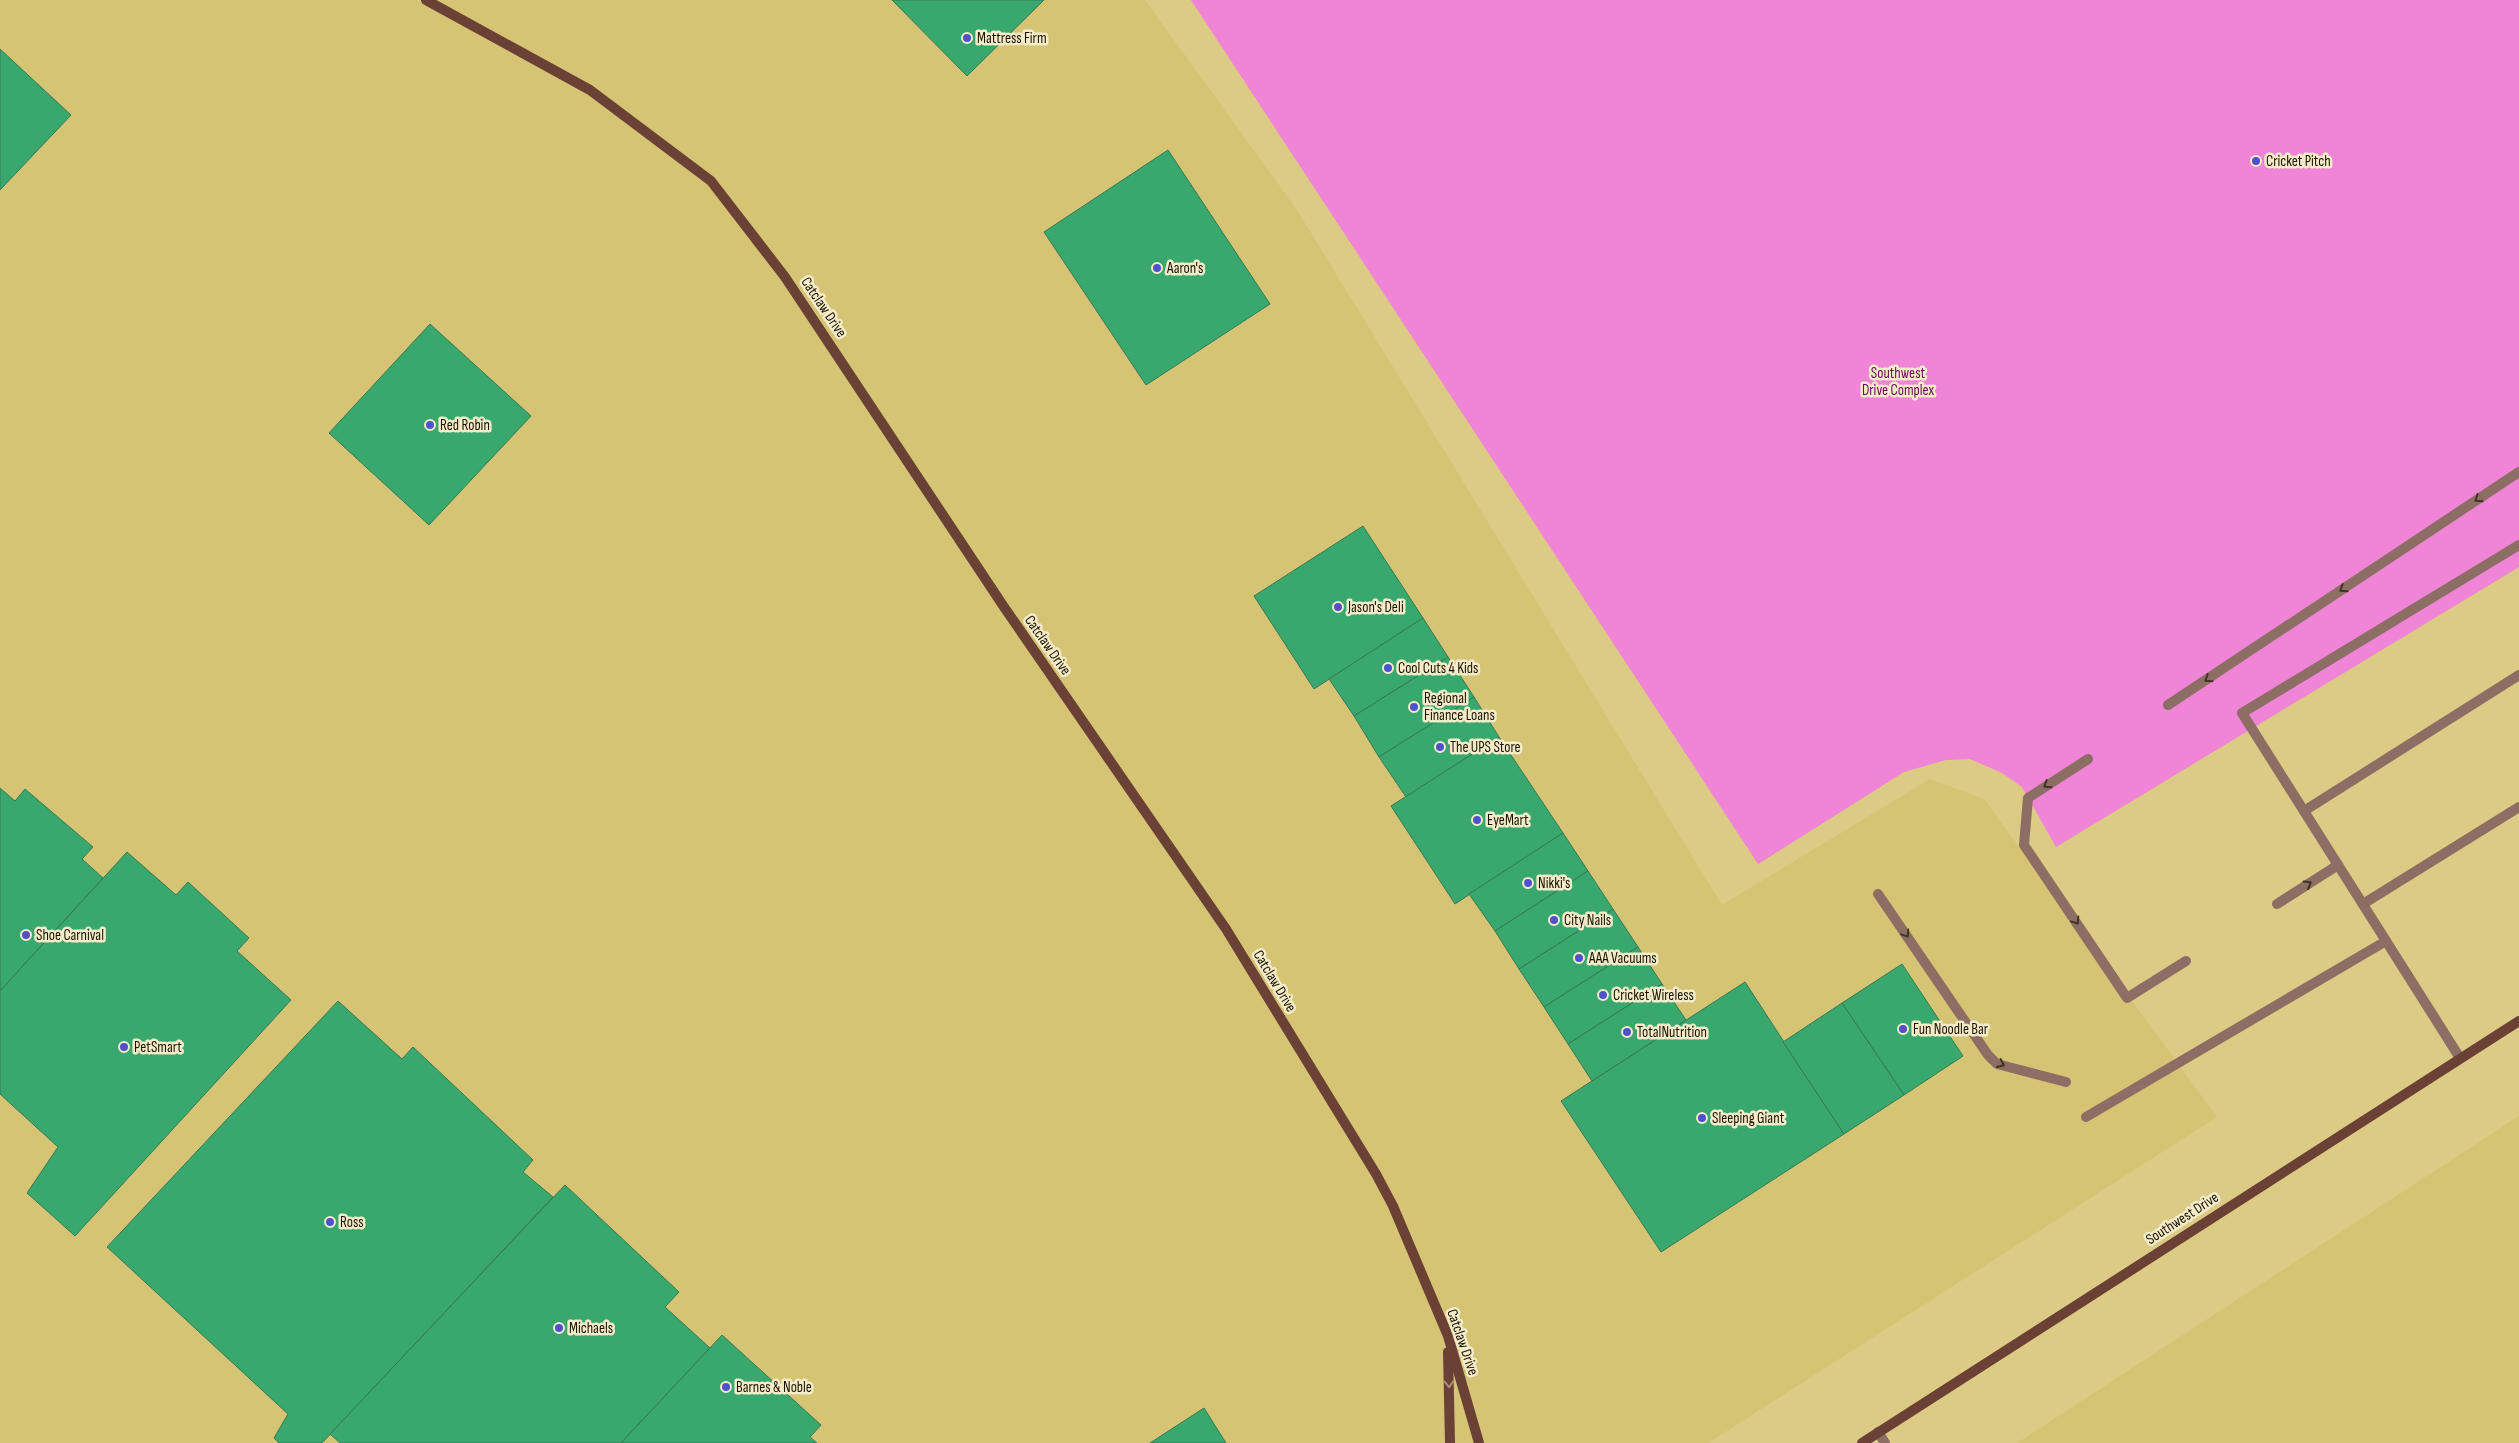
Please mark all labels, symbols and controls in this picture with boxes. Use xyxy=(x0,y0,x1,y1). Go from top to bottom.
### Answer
place label: Mattress Firm xyxy=(977,29,1047,48)
marker: Mattress Firm xyxy=(961,32,973,44)
place label: Cricket Pitch xyxy=(2266,152,2331,171)
marker: Cricket Pitch xyxy=(2250,155,2262,167)
place label: Aaron's xyxy=(1166,259,1203,278)
marker: Aaron's xyxy=(1151,262,1163,274)
street label: Catclaw Drive xyxy=(796,273,851,341)
park label: Southwest Drive Complex xyxy=(1862,364,1934,400)
place label: Red Robin xyxy=(440,416,490,435)
marker: Red Robin xyxy=(424,419,436,431)
one-way arrow xyxy=(2475,492,2484,502)
one-way arrow xyxy=(2339,583,2349,592)
place label: Jason's Deli xyxy=(1347,598,1404,617)
marker: Jason's Deli xyxy=(1332,601,1344,613)
street label: Catclaw Drive xyxy=(1020,612,1075,679)
place label: Cool Cuts 4 Kids xyxy=(1398,659,1478,678)
marker: Cool Cuts 4 Kids xyxy=(1382,662,1394,674)
one-way arrow xyxy=(2204,673,2214,682)
place label: Regional Finance Loans xyxy=(1424,689,1495,725)
marker: Regional Finance Loans xyxy=(1408,701,1420,713)
place label: The UPS Store xyxy=(1450,738,1521,757)
marker: The UPS Store xyxy=(1434,741,1446,753)
one-way arrow xyxy=(2043,779,2052,789)
place label: EyeMart xyxy=(1487,811,1529,830)
marker: EyeMart xyxy=(1471,814,1483,826)
place label: Nikki's xyxy=(1538,874,1570,893)
marker: Nikki's xyxy=(1522,877,1534,889)
one-way arrow xyxy=(2302,881,2311,891)
place label: City Nails xyxy=(1564,911,1611,930)
marker: City Nails xyxy=(1548,914,1560,926)
one-way arrow xyxy=(2070,916,2079,925)
place label: Shoe Carnival xyxy=(36,926,104,945)
marker: Shoe Carnival xyxy=(20,929,32,941)
one-way arrow xyxy=(1899,929,1909,938)
street label: Catclaw Drive xyxy=(1249,947,1300,1016)
place label: AAA Vacuums xyxy=(1588,949,1657,968)
marker: AAA Vacuums xyxy=(1573,952,1585,964)
place label: Cricket Wireless xyxy=(1613,986,1694,1005)
marker: Cricket Wireless xyxy=(1597,989,1609,1001)
place label: Fun Noodle Bar xyxy=(1913,1020,1989,1039)
place label: TotalNutrition xyxy=(1637,1023,1707,1042)
marker: Fun Noodle Bar xyxy=(1897,1023,1909,1035)
marker: TotalNutrition xyxy=(1621,1026,1633,1038)
place label: PetSmart xyxy=(134,1038,182,1057)
marker: PetSmart xyxy=(118,1041,130,1053)
one-way arrow xyxy=(1996,1057,2005,1068)
place label: Sleeping Giant xyxy=(1712,1109,1785,1128)
marker: Sleeping Giant xyxy=(1696,1112,1708,1124)
street label: Southwest Drive xyxy=(2142,1188,2222,1249)
place label: Ross xyxy=(340,1213,364,1232)
marker: Ross xyxy=(324,1216,336,1228)
street label: Catclaw Drive xyxy=(1442,1307,1483,1378)
place label: Michaels xyxy=(569,1319,613,1338)
marker: Michaels xyxy=(553,1322,565,1334)
place label: Barnes & Noble xyxy=(736,1378,812,1397)
marker: Barnes & Noble xyxy=(720,1381,732,1393)
one-way arrow xyxy=(1444,1381,1454,1389)

